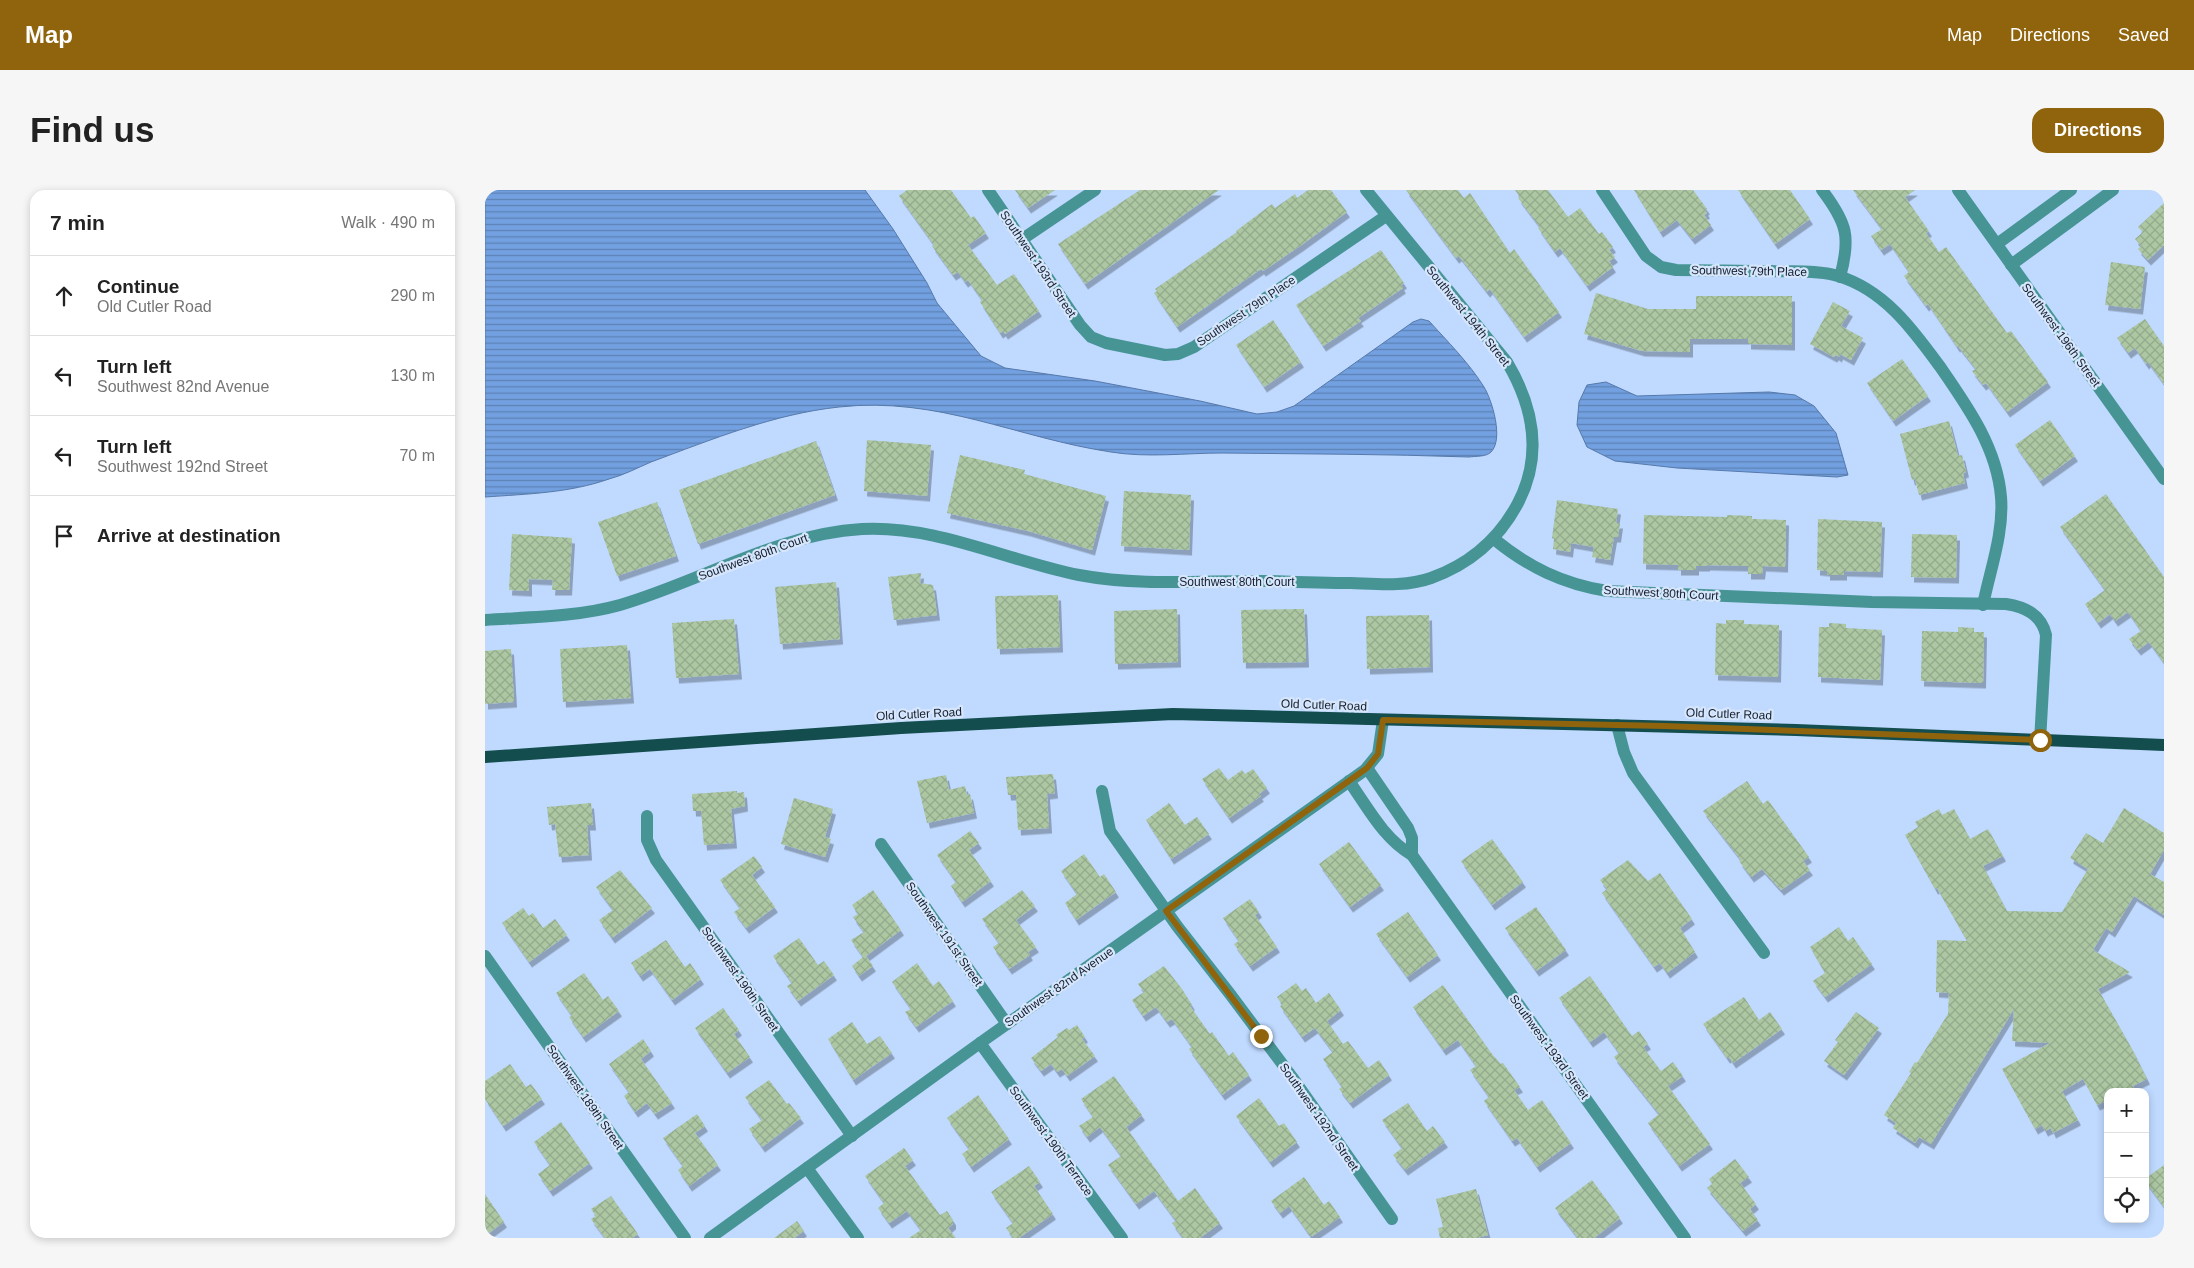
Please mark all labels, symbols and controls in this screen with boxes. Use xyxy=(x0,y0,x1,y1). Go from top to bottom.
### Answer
text: Map xyxy=(25,21,73,48)
text: Map xyxy=(1947,25,1982,45)
text: Directions xyxy=(2010,25,2090,45)
text: Saved xyxy=(2118,25,2169,45)
button: Directions xyxy=(2032,108,2164,153)
text: Find us xyxy=(30,110,154,149)
street label: Southwest 193rd Street xyxy=(997,208,1079,320)
text: 7 min xyxy=(50,211,105,234)
text: Walk · 490 m xyxy=(341,214,435,231)
street label: Southwest 194th Street xyxy=(1423,263,1513,369)
street label: Southwest 79th Place xyxy=(1691,263,1807,279)
street label: Southwest 79th Place xyxy=(1194,273,1298,349)
text: Continue xyxy=(97,276,179,297)
street label: Southwest 196th Street xyxy=(2019,280,2104,390)
icon: ahead xyxy=(50,282,78,310)
text: 290 m xyxy=(391,287,435,304)
text: Old Cutler Road xyxy=(97,298,212,315)
text: Turn left xyxy=(97,356,172,377)
icon: left xyxy=(50,362,78,390)
text: 130 m xyxy=(391,367,435,384)
text: Southwest 82nd Avenue xyxy=(97,378,269,395)
text: Turn left xyxy=(97,436,172,457)
icon: left xyxy=(50,442,78,470)
text: 70 m xyxy=(399,447,435,464)
text: Southwest 192nd Street xyxy=(97,458,268,475)
icon: arrive xyxy=(50,522,78,550)
text: Arrive at destination xyxy=(97,525,281,546)
street label: Southwest 80th Court xyxy=(696,530,810,583)
street label: Southwest 80th Court xyxy=(1179,575,1295,589)
street label: Southwest 80th Court xyxy=(1603,583,1720,603)
street label: Old Cutler Road xyxy=(1281,697,1367,713)
street label: Old Cutler Road xyxy=(876,705,962,723)
street label: Old Cutler Road xyxy=(1686,706,1772,722)
route start xyxy=(2029,729,2052,752)
street label: Southwest 191st Street xyxy=(903,879,986,989)
street label: Southwest 190th Street xyxy=(698,924,782,1035)
street label: Southwest 82nd Avenue xyxy=(1002,944,1116,1030)
street label: Southwest 193rd Street xyxy=(1506,992,1592,1102)
route end xyxy=(1250,1025,1273,1048)
street label: Southwest 189th Street xyxy=(543,1042,627,1153)
street label: Southwest 192nd Street xyxy=(1277,1061,1362,1174)
street label: Southwest 190th Terrace xyxy=(1006,1083,1096,1199)
map controls xyxy=(2104,1088,2149,1223)
button: + xyxy=(2104,1088,2149,1133)
button: − xyxy=(2104,1133,2149,1178)
button: locate xyxy=(2104,1178,2149,1223)

